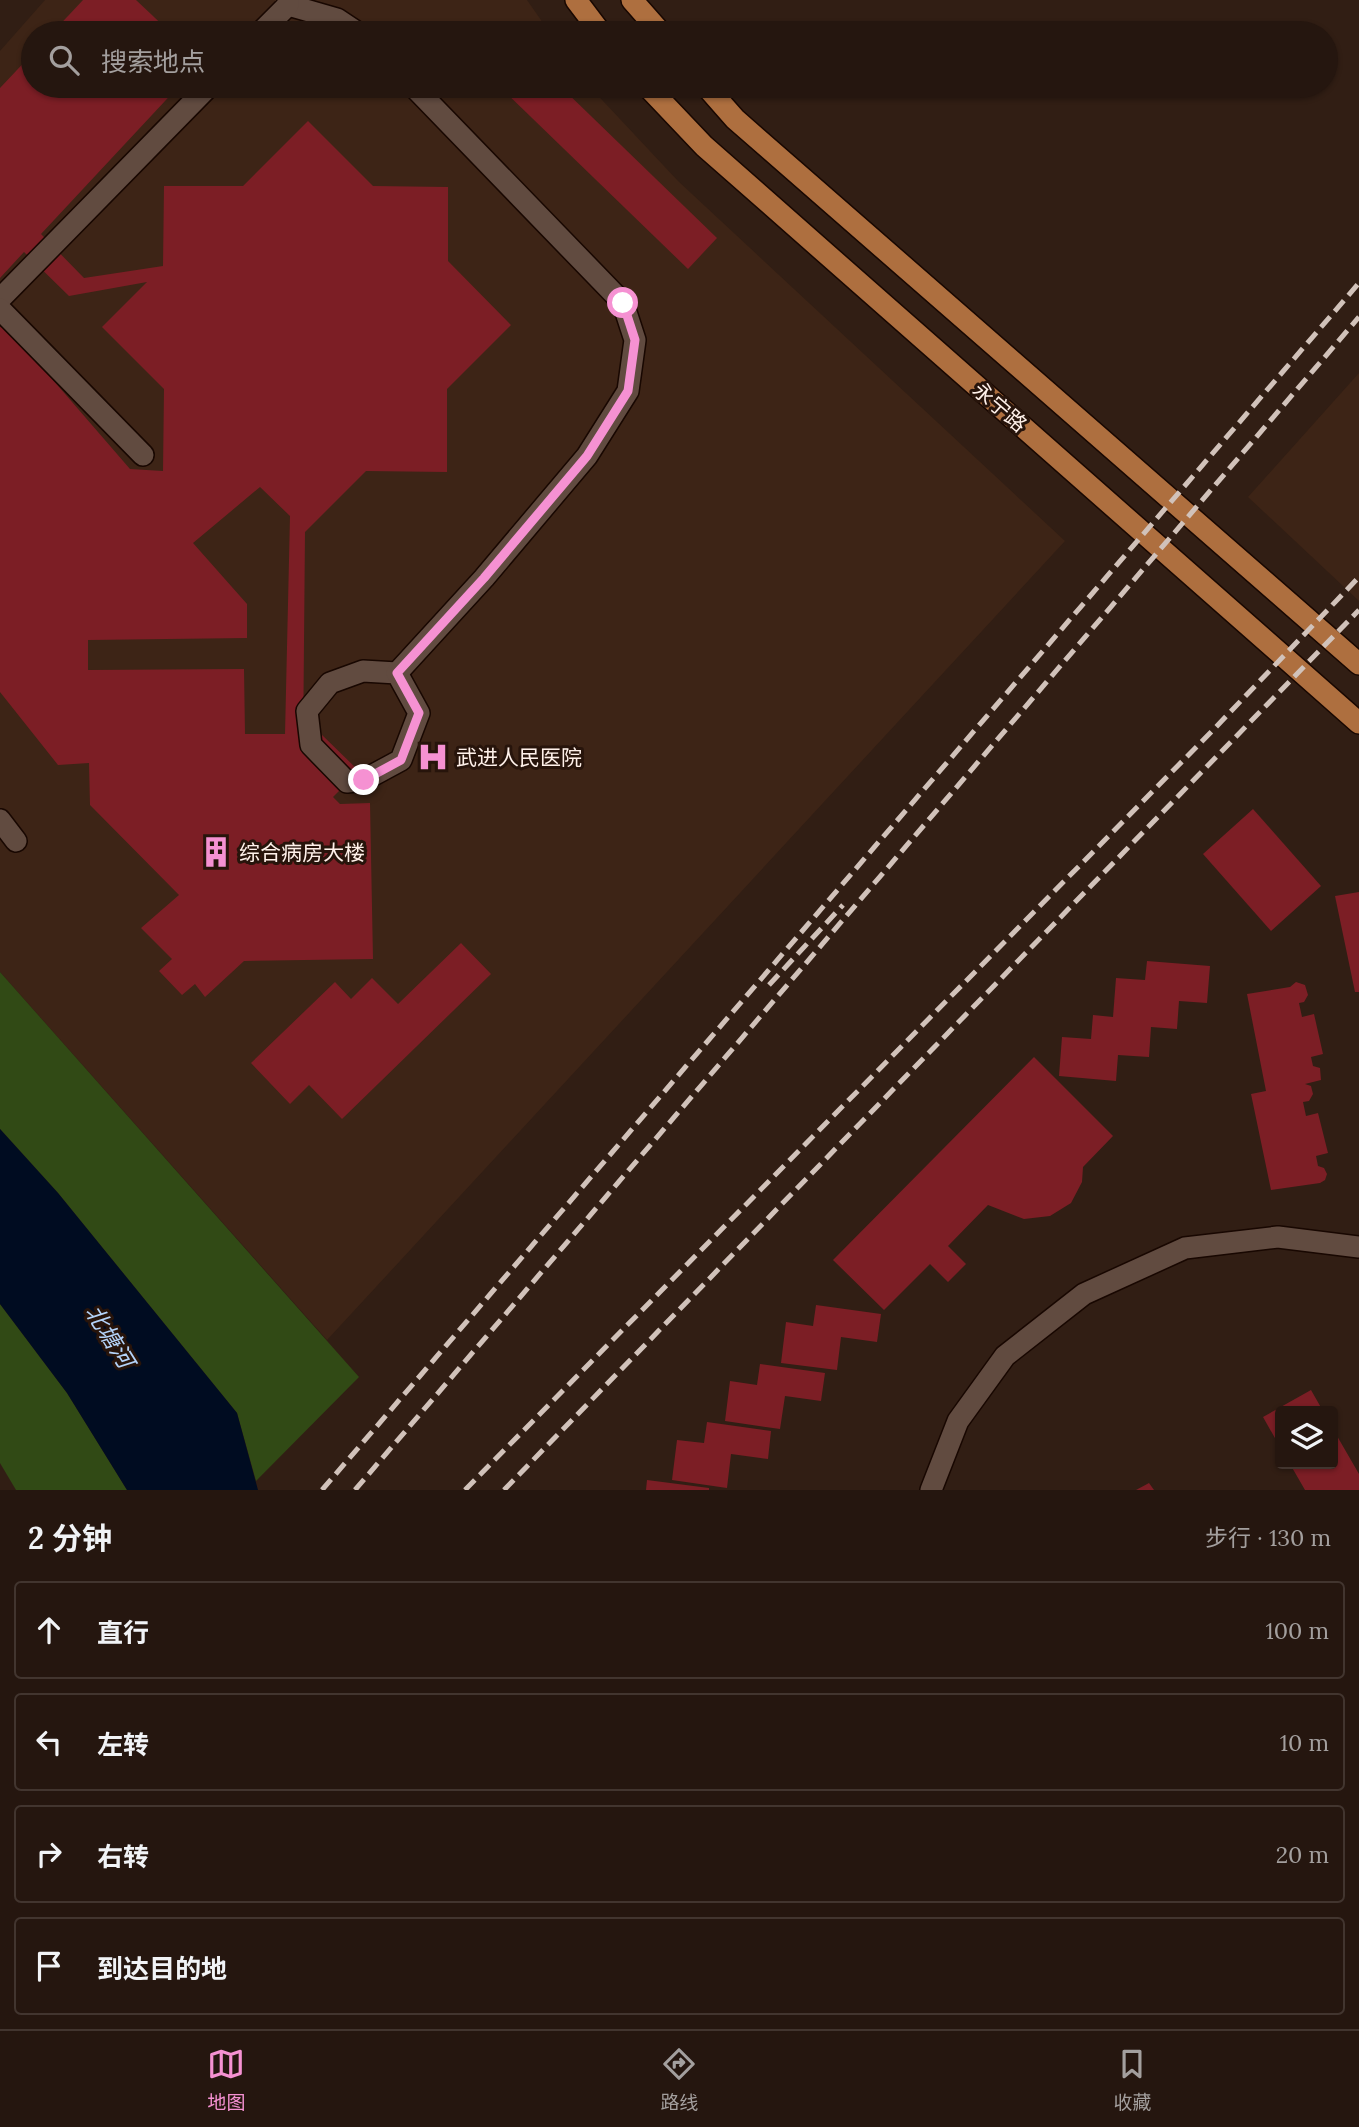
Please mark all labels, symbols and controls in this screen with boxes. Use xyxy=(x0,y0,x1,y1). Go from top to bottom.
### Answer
search box xyxy=(21,21,1338,98)
icon: search xyxy=(45,41,83,79)
text: 搜索地点 xyxy=(101,45,205,78)
route start xyxy=(607,287,638,318)
street label: 永宁路 xyxy=(967,376,1033,438)
hospital icon: 武进人民医院 xyxy=(416,740,450,774)
place label: 武进人民医院 xyxy=(456,744,582,771)
route end xyxy=(348,764,379,795)
building icon: 综合病房大楼 xyxy=(199,835,233,869)
place label: 综合病房大楼 xyxy=(239,839,365,866)
water label: 北塘河 xyxy=(79,1299,143,1376)
map controls xyxy=(1275,1406,1338,1469)
button: layers xyxy=(1275,1406,1338,1469)
text: 2 分钟 xyxy=(28,1519,112,1557)
text: 步行 · 130 m xyxy=(1205,1523,1331,1552)
icon: ahead xyxy=(30,1611,68,1649)
text: 直行 xyxy=(97,1616,149,1649)
text: 100 m xyxy=(1265,1616,1329,1645)
icon: left xyxy=(30,1723,68,1761)
text: 左转 xyxy=(97,1728,149,1761)
text: 10 m xyxy=(1280,1728,1329,1757)
icon: right xyxy=(30,1835,68,1873)
text: 右转 xyxy=(97,1840,149,1873)
text: 20 m xyxy=(1276,1840,1329,1869)
icon: arrive xyxy=(30,1947,68,1985)
text: 到达目的地 xyxy=(97,1952,227,1985)
tab: 地图 xyxy=(207,2045,246,2114)
tab: 路线 xyxy=(660,2045,699,2114)
tab: 收藏 xyxy=(1113,2045,1152,2114)

